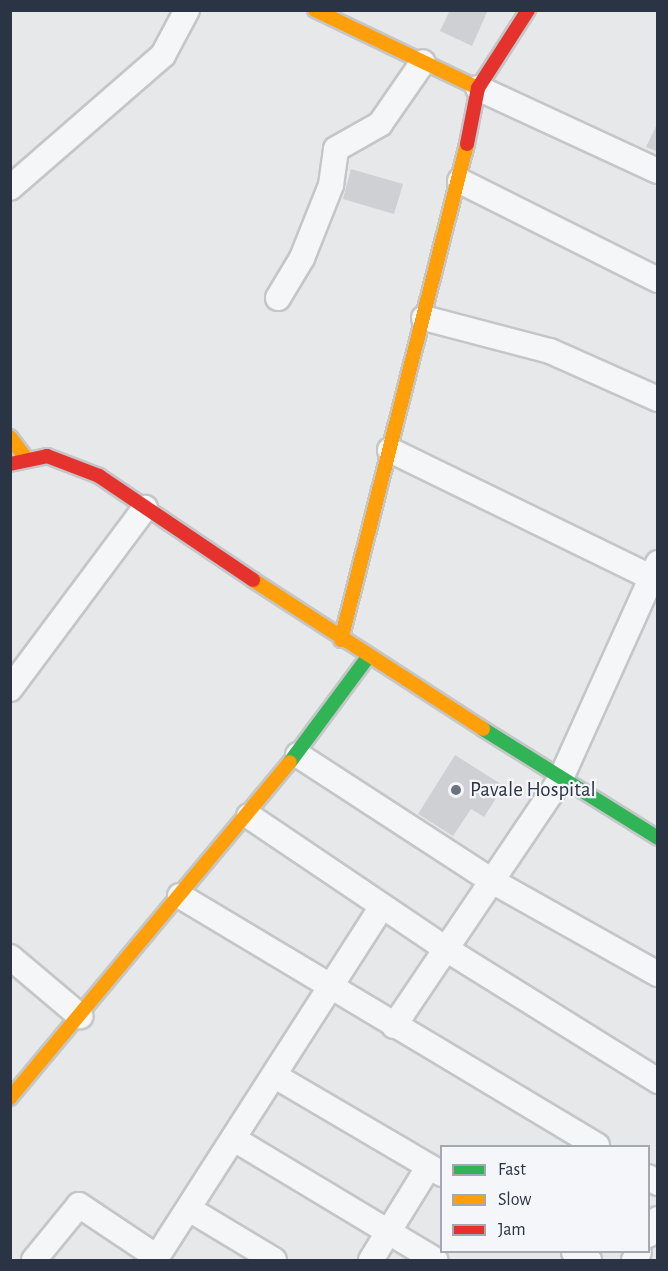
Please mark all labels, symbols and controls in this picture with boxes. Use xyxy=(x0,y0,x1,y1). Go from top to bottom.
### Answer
place label: Pavale Hospital xyxy=(470,777,596,803)
marker: Pavale Hospital xyxy=(447,781,465,799)
legend xyxy=(440,1145,650,1253)
text: Fast xyxy=(498,1161,526,1179)
text: Slow xyxy=(498,1191,531,1209)
text: Jam xyxy=(498,1221,526,1239)

